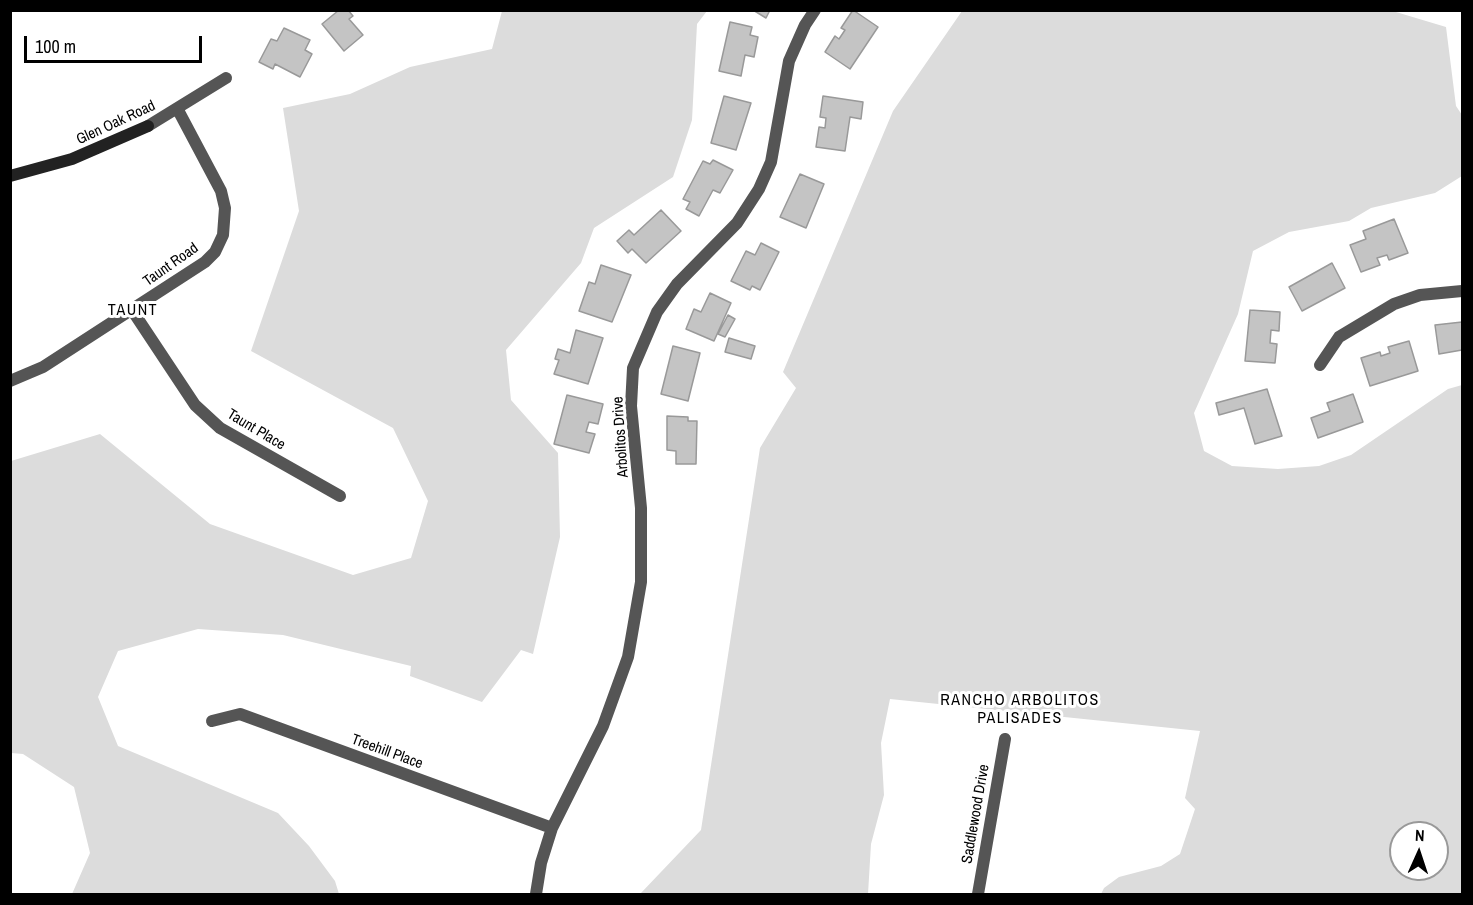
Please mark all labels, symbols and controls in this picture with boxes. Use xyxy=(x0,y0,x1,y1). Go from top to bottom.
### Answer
scale bar xyxy=(27,24,206,62)
text: 100 m xyxy=(35,34,76,59)
street label: Glen Oak Road xyxy=(74,97,158,149)
street label: Taunt Road xyxy=(140,240,202,290)
district label: TAUNT xyxy=(108,301,158,321)
street label: Arbolitos Drive xyxy=(609,396,633,478)
street label: Taunt Place xyxy=(224,406,288,454)
district label: RANCHO ARBOLITOS PALISADES xyxy=(940,691,1100,729)
street label: Treehill Place xyxy=(349,731,425,773)
street label: Saddlewood Drive xyxy=(958,763,994,865)
north arrow xyxy=(1389,821,1449,881)
text: N xyxy=(1415,824,1425,846)

